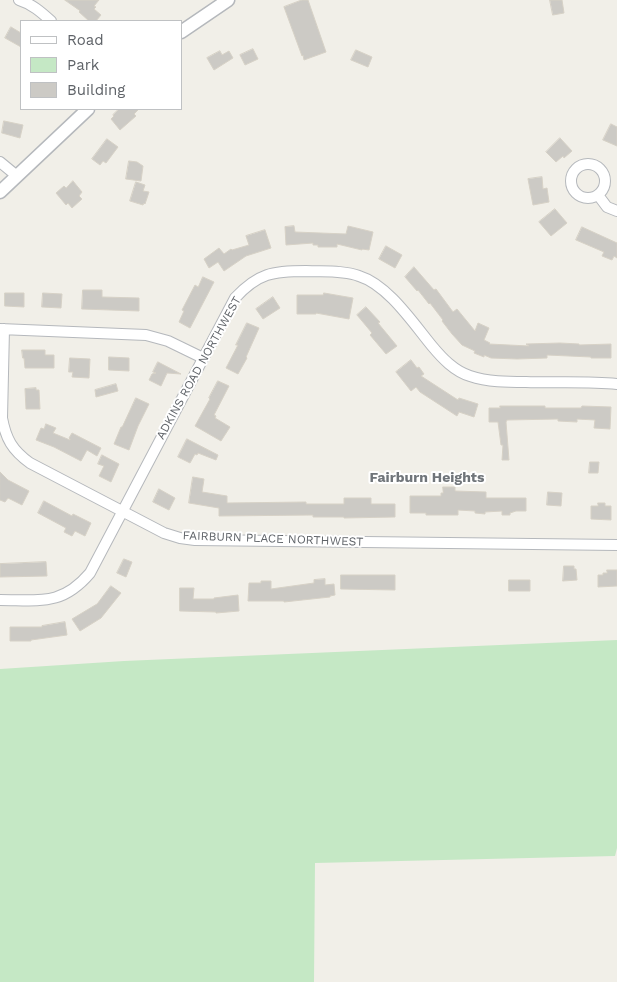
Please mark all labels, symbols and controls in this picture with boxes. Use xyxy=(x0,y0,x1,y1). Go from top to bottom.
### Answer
legend xyxy=(20,20,182,110)
text: Road xyxy=(67,31,104,49)
text: Park xyxy=(67,56,99,74)
text: Building xyxy=(67,81,125,99)
street label: ADKINS ROAD NORTHWEST xyxy=(154,294,244,442)
district label: Fairburn Heights xyxy=(370,470,484,486)
street label: FAIRBURN PLACE NORTHWEST xyxy=(182,529,364,549)

